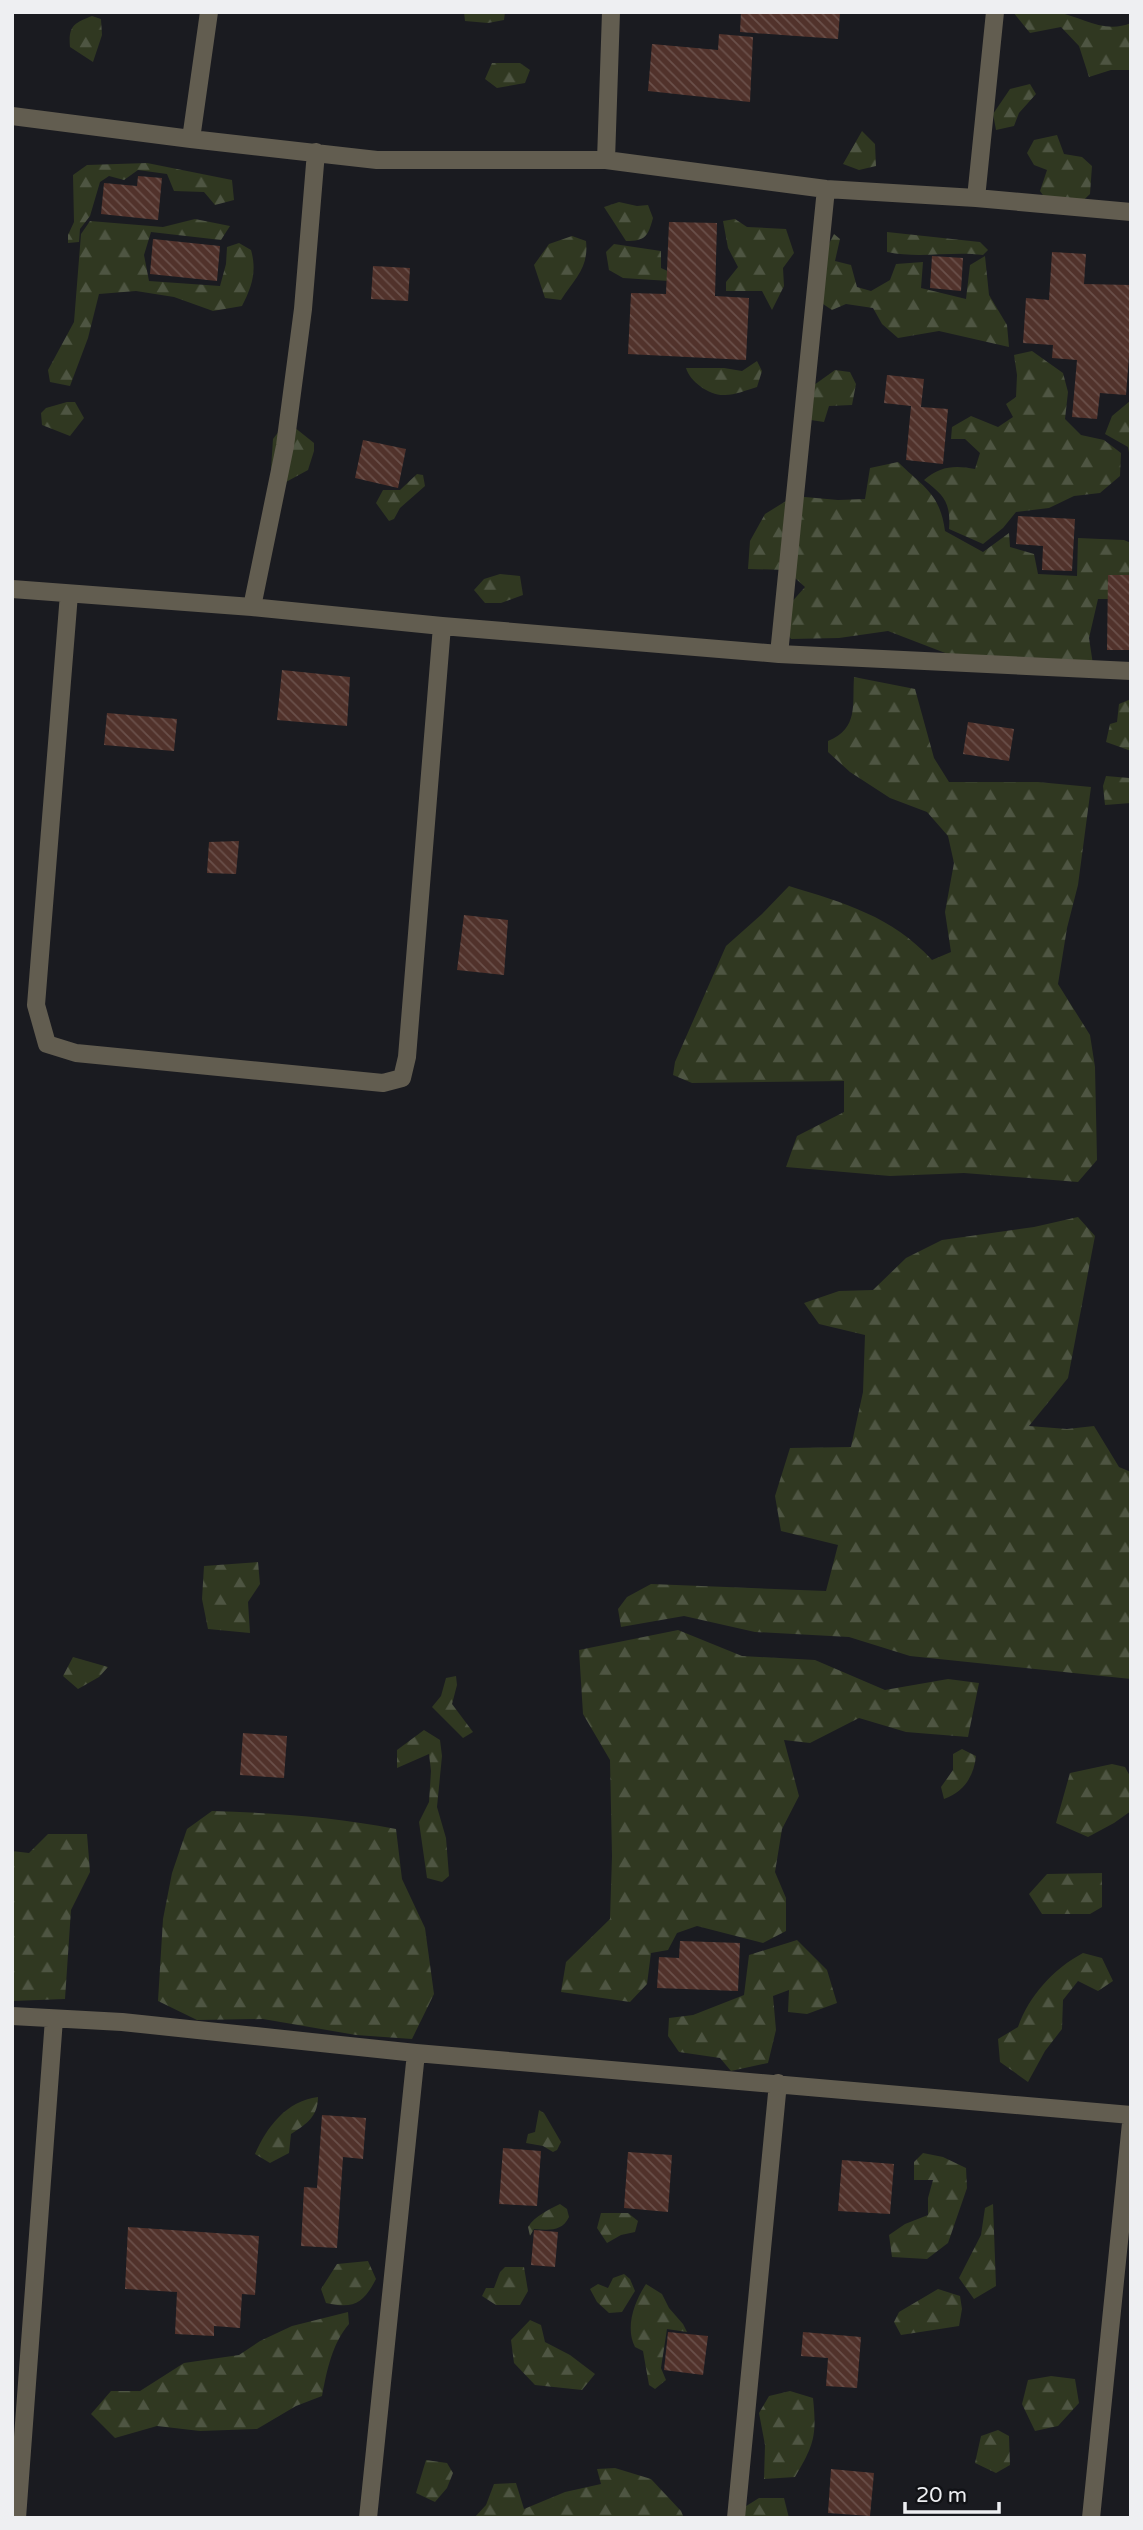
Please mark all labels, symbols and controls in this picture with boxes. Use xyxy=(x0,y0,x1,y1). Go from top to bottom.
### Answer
scale bar xyxy=(905,2470,1000,2514)
text: 20 m xyxy=(916,2483,967,2508)

